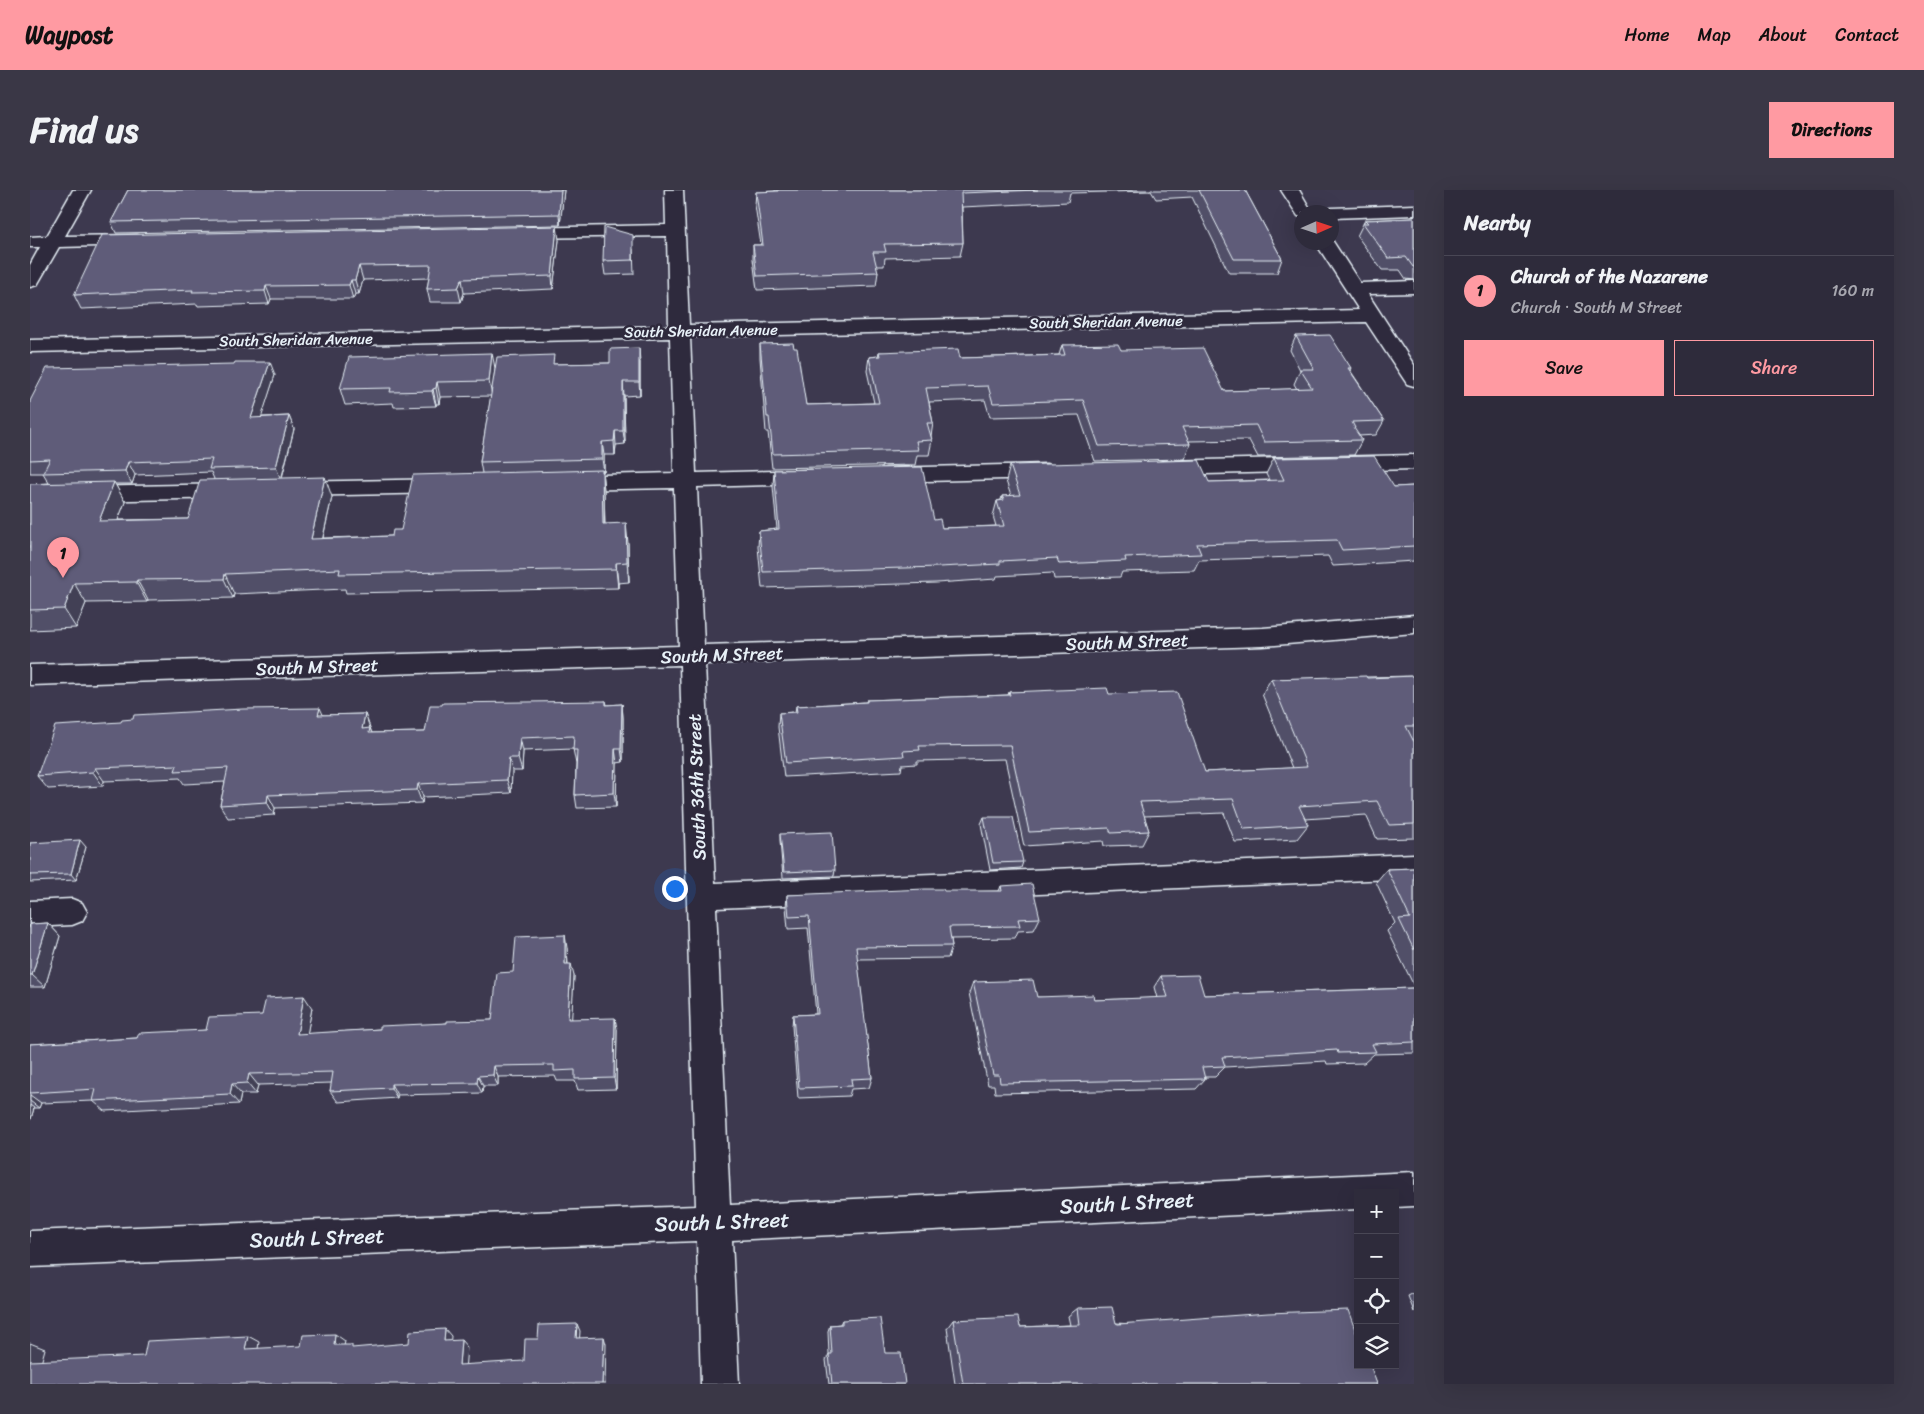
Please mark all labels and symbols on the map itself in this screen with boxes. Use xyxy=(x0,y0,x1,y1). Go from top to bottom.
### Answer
north arrow xyxy=(1294,205,1339,250)
street label: South Sheridan Avenue xyxy=(1029,308,1183,336)
street label: South Sheridan Avenue xyxy=(624,317,778,345)
street label: South Sheridan Avenue xyxy=(219,326,373,354)
pin: 1 xyxy=(47,537,79,578)
street label: South M Street xyxy=(1065,624,1189,660)
street label: South M Street xyxy=(660,637,784,673)
street label: South M Street xyxy=(255,649,379,685)
street label: South 36th Street xyxy=(678,713,716,861)
your location xyxy=(662,876,688,902)
street label: South L Street xyxy=(1059,1180,1195,1226)
street label: South L Street xyxy=(654,1201,790,1243)
street label: South L Street xyxy=(249,1217,385,1259)

